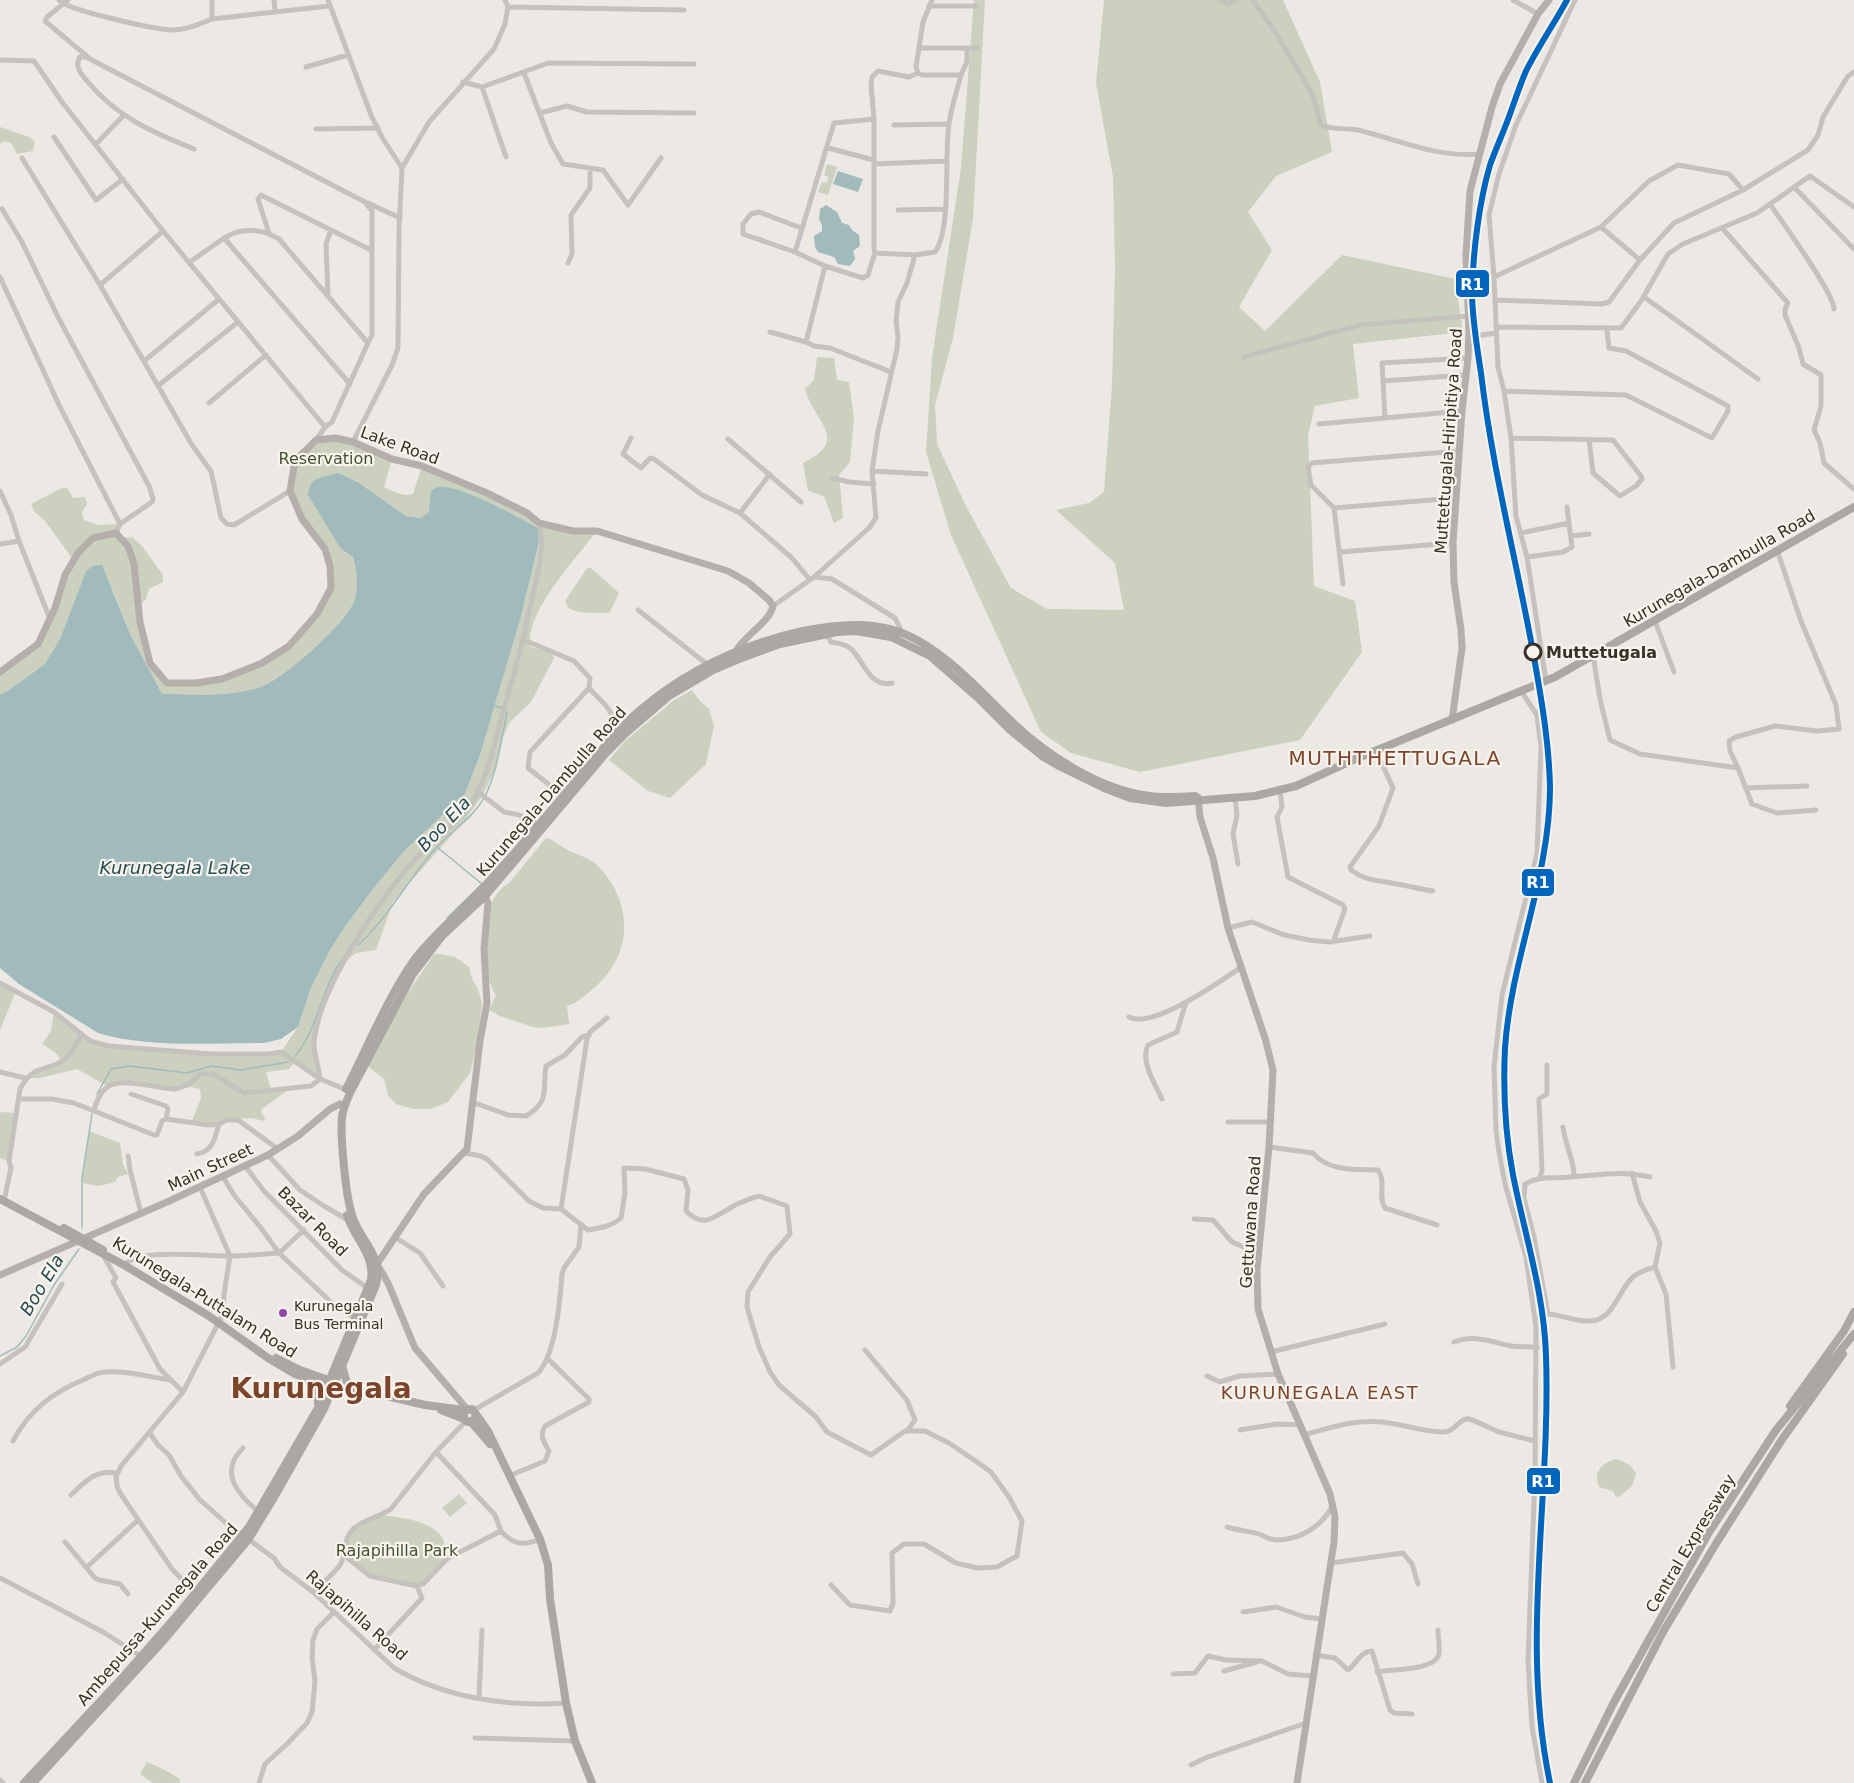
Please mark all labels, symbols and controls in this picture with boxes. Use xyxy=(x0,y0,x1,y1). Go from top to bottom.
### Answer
line badge: R1 xyxy=(1455,269,1490,298)
text: R1 xyxy=(1460,275,1484,294)
street label: Muttettugala-Hiripitiya Road xyxy=(1431,327,1466,555)
street label: Lake Road xyxy=(358,422,442,469)
park label: Reservation xyxy=(279,449,373,468)
street label: Kurunegala-Dambulla Road xyxy=(1620,506,1819,631)
marker: Muttetugala xyxy=(1524,643,1542,661)
place label: Muttetugala xyxy=(1546,643,1657,662)
street label: Kurunegala-Dambulla Road xyxy=(473,703,630,880)
district label: MUTHTHETTUGALA xyxy=(1288,746,1502,770)
water label: Boo Ela xyxy=(413,792,474,856)
water label: Kurunegala Lake xyxy=(100,857,250,878)
line badge: R1 xyxy=(1521,868,1555,897)
text: R1 xyxy=(1526,873,1550,892)
street label: Main Street xyxy=(165,1139,256,1195)
street label: Gettuwana Road xyxy=(1236,1155,1265,1289)
street label: Bazar Road xyxy=(274,1183,351,1260)
street label: Kurunegala-Puttalam Road xyxy=(109,1233,300,1362)
water label: Boo Ela xyxy=(15,1250,68,1319)
place label: Kurunegala Bus Terminal xyxy=(294,1298,383,1332)
marker: Kurunegala Bus Terminal xyxy=(277,1307,289,1319)
district label: Kurunegala xyxy=(230,1372,412,1405)
district label: KURUNEGALA EAST xyxy=(1221,1382,1419,1403)
line badge: R1 xyxy=(1526,1467,1561,1495)
street label: Central Expressway xyxy=(1642,1471,1739,1616)
text: R1 xyxy=(1531,1472,1555,1491)
street label: Ambepussa-Kurunegala Road xyxy=(73,1519,242,1709)
park label: Rajapihilla Park xyxy=(336,1541,459,1560)
street label: Rajapihilla Road xyxy=(302,1566,411,1665)

